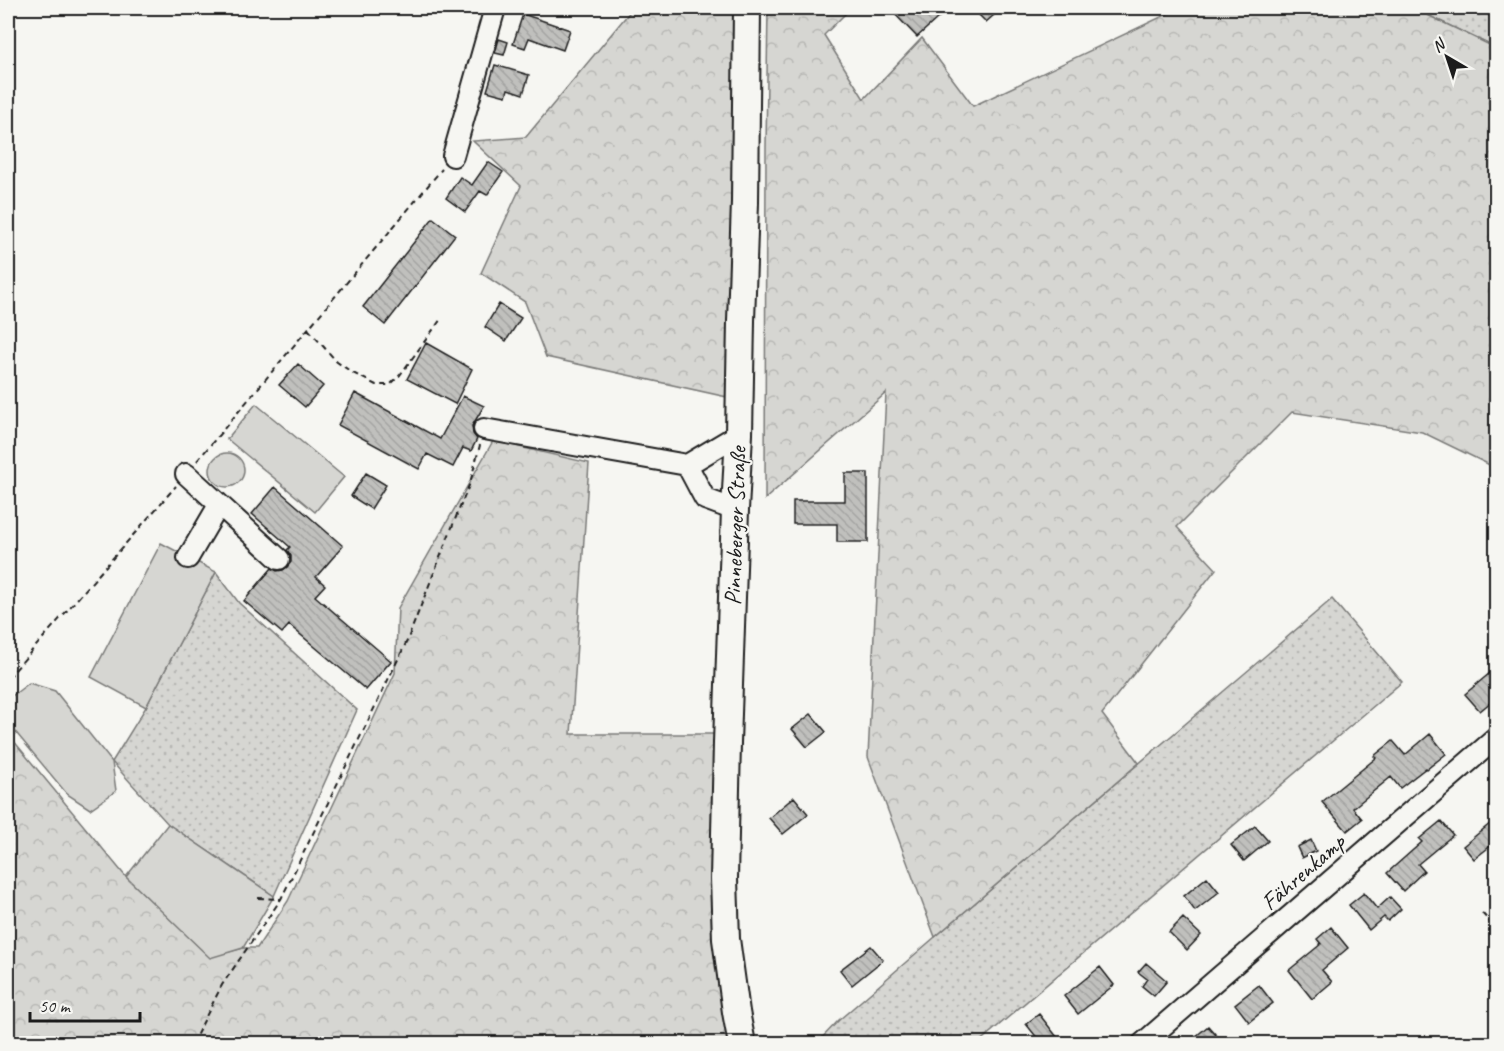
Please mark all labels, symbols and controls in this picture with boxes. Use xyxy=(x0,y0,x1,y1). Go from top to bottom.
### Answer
north arrow xyxy=(1417,27,1477,87)
text: N xyxy=(1428,33,1451,57)
street label: Pinneberger Straße xyxy=(717,444,753,606)
street label: Fährenkamp xyxy=(1255,826,1353,917)
scale bar xyxy=(30,985,140,1023)
text: 50 m xyxy=(39,995,72,1017)

